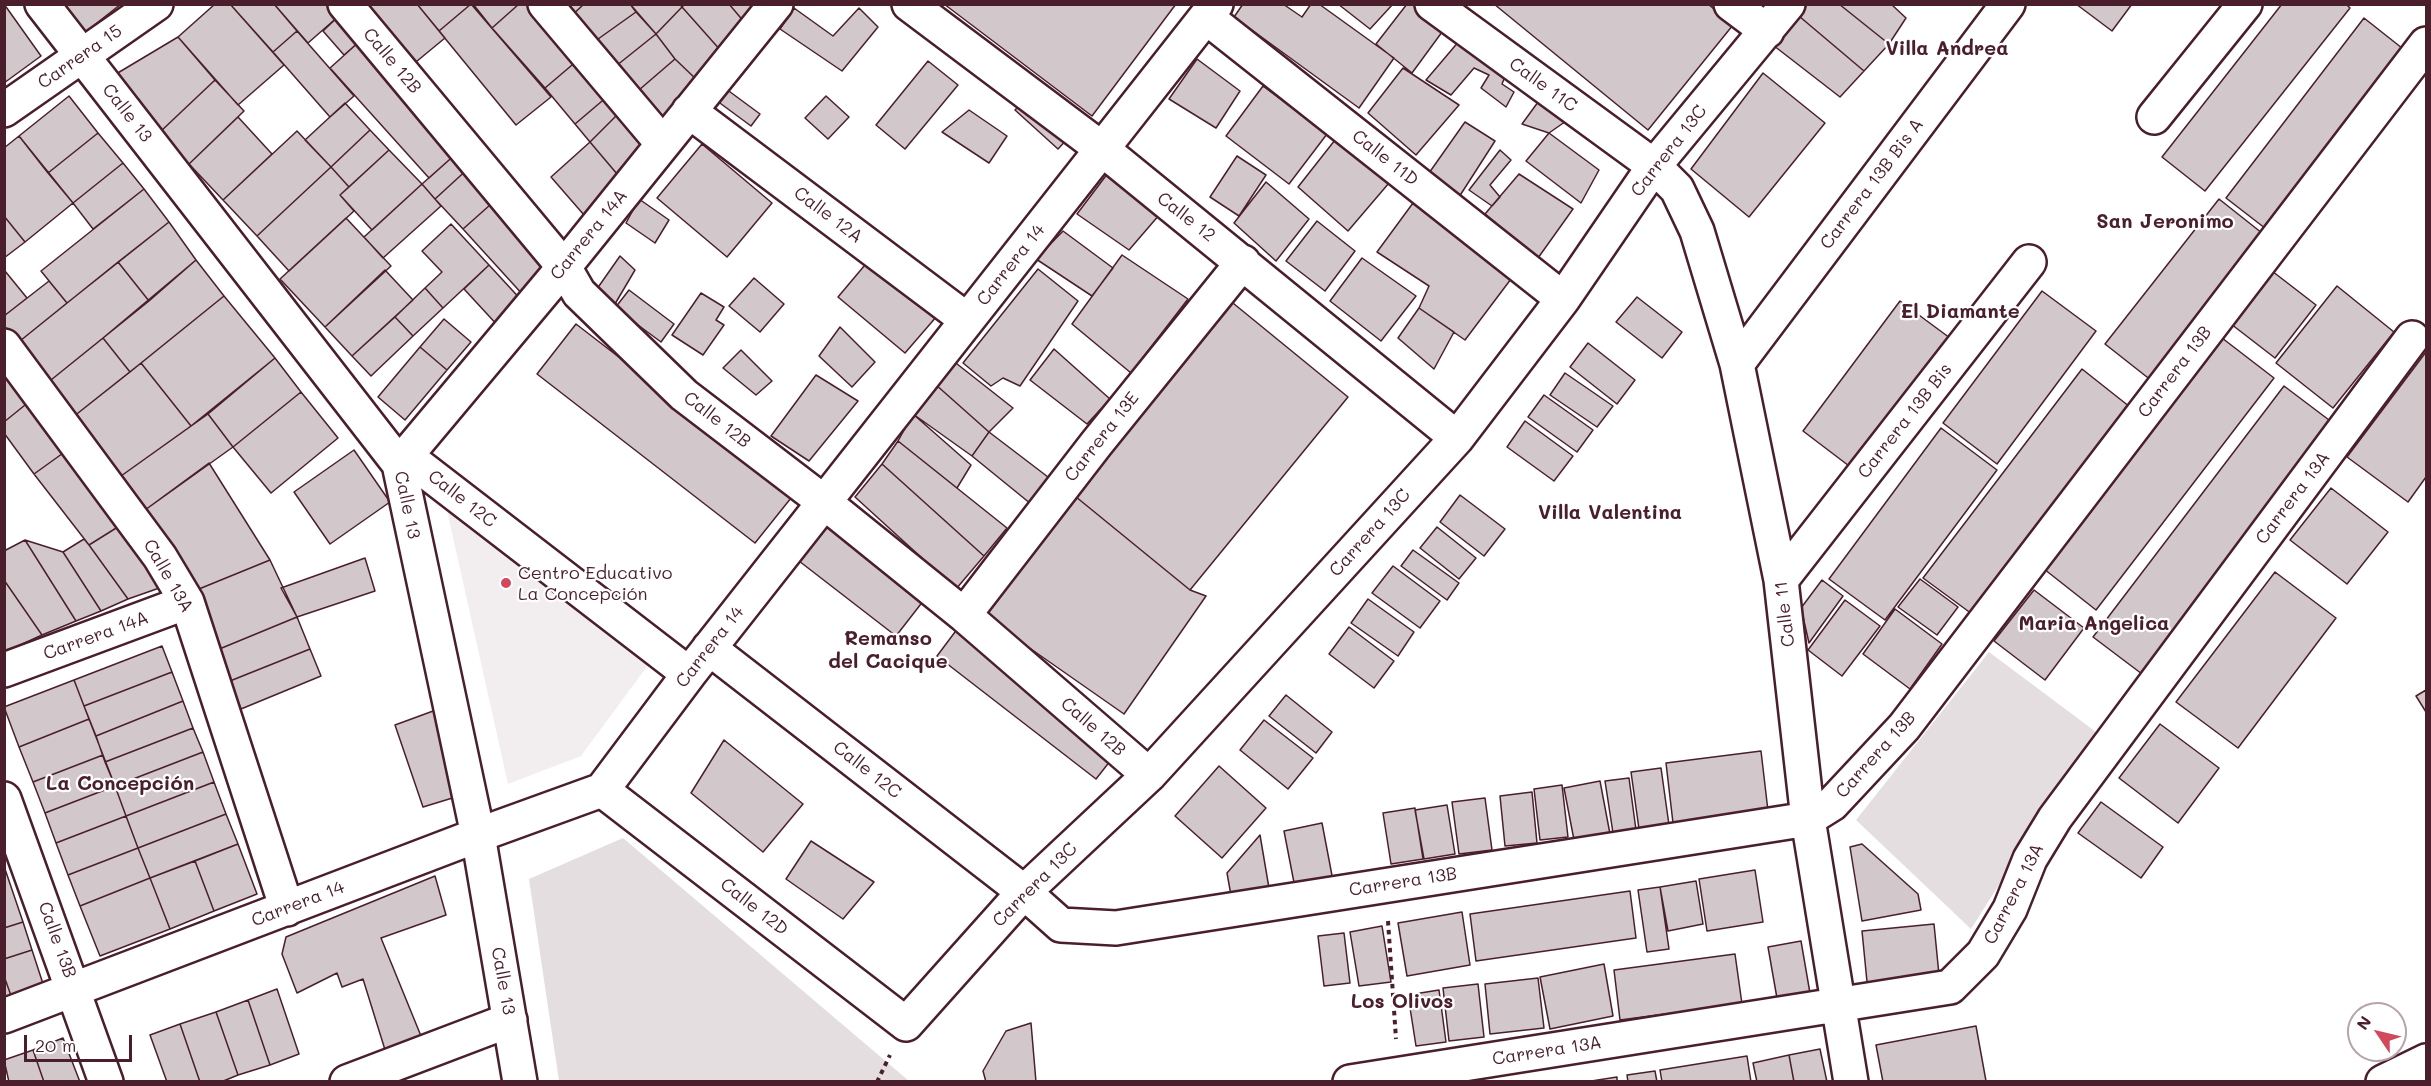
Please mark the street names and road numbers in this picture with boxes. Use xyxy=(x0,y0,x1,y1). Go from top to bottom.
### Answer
street label: Carrera 15 xyxy=(34,20,126,94)
street label: Calle 12B xyxy=(358,24,426,98)
street label: Calle 11C xyxy=(1505,53,1581,117)
street label: Calle 13 xyxy=(97,79,157,147)
street label: Carrera 13C xyxy=(1626,101,1712,201)
street label: Carrera 13B Bis A xyxy=(1816,114,1928,254)
street label: Calle 11D xyxy=(1347,125,1423,191)
street label: Calle 12A xyxy=(789,182,867,248)
street label: Carrera 14A xyxy=(546,185,632,285)
street label: Calle 12 xyxy=(1153,188,1219,246)
street label: Carrera 14 xyxy=(972,220,1050,310)
street label: Carrera 13B xyxy=(2134,322,2216,422)
street label: Carrera 13B Bis xyxy=(1853,359,1957,483)
street label: Calle 12B xyxy=(679,387,755,453)
street label: Carrera 13E xyxy=(1060,388,1144,486)
street label: Carrera 13A xyxy=(2251,447,2335,549)
street label: Calle 12C xyxy=(423,466,501,532)
street label: Calle 13 xyxy=(389,469,425,541)
street label: Carrera 13C xyxy=(1325,485,1415,581)
street label: Calle 13A xyxy=(138,536,198,616)
street label: Calle 11 xyxy=(1770,580,1800,648)
street label: Carrera 14 xyxy=(671,602,749,692)
street label: Carrera 14A xyxy=(40,607,152,665)
street label: Calle 12B xyxy=(1056,693,1130,761)
street label: Carrera 13B xyxy=(1831,707,1921,803)
street label: Calle 12C xyxy=(828,737,906,803)
street label: Carrera 13C xyxy=(988,838,1082,932)
street label: Carrera 13A xyxy=(1979,840,2049,948)
street label: Carrera 13B xyxy=(1347,863,1459,901)
street label: Calle 12D xyxy=(716,874,792,940)
street label: Carrera 14 xyxy=(248,876,348,932)
street label: Calle 13B xyxy=(33,899,81,981)
street label: Calle 13 xyxy=(486,945,520,1017)
street label: Carrera 13A xyxy=(1491,1032,1603,1070)

